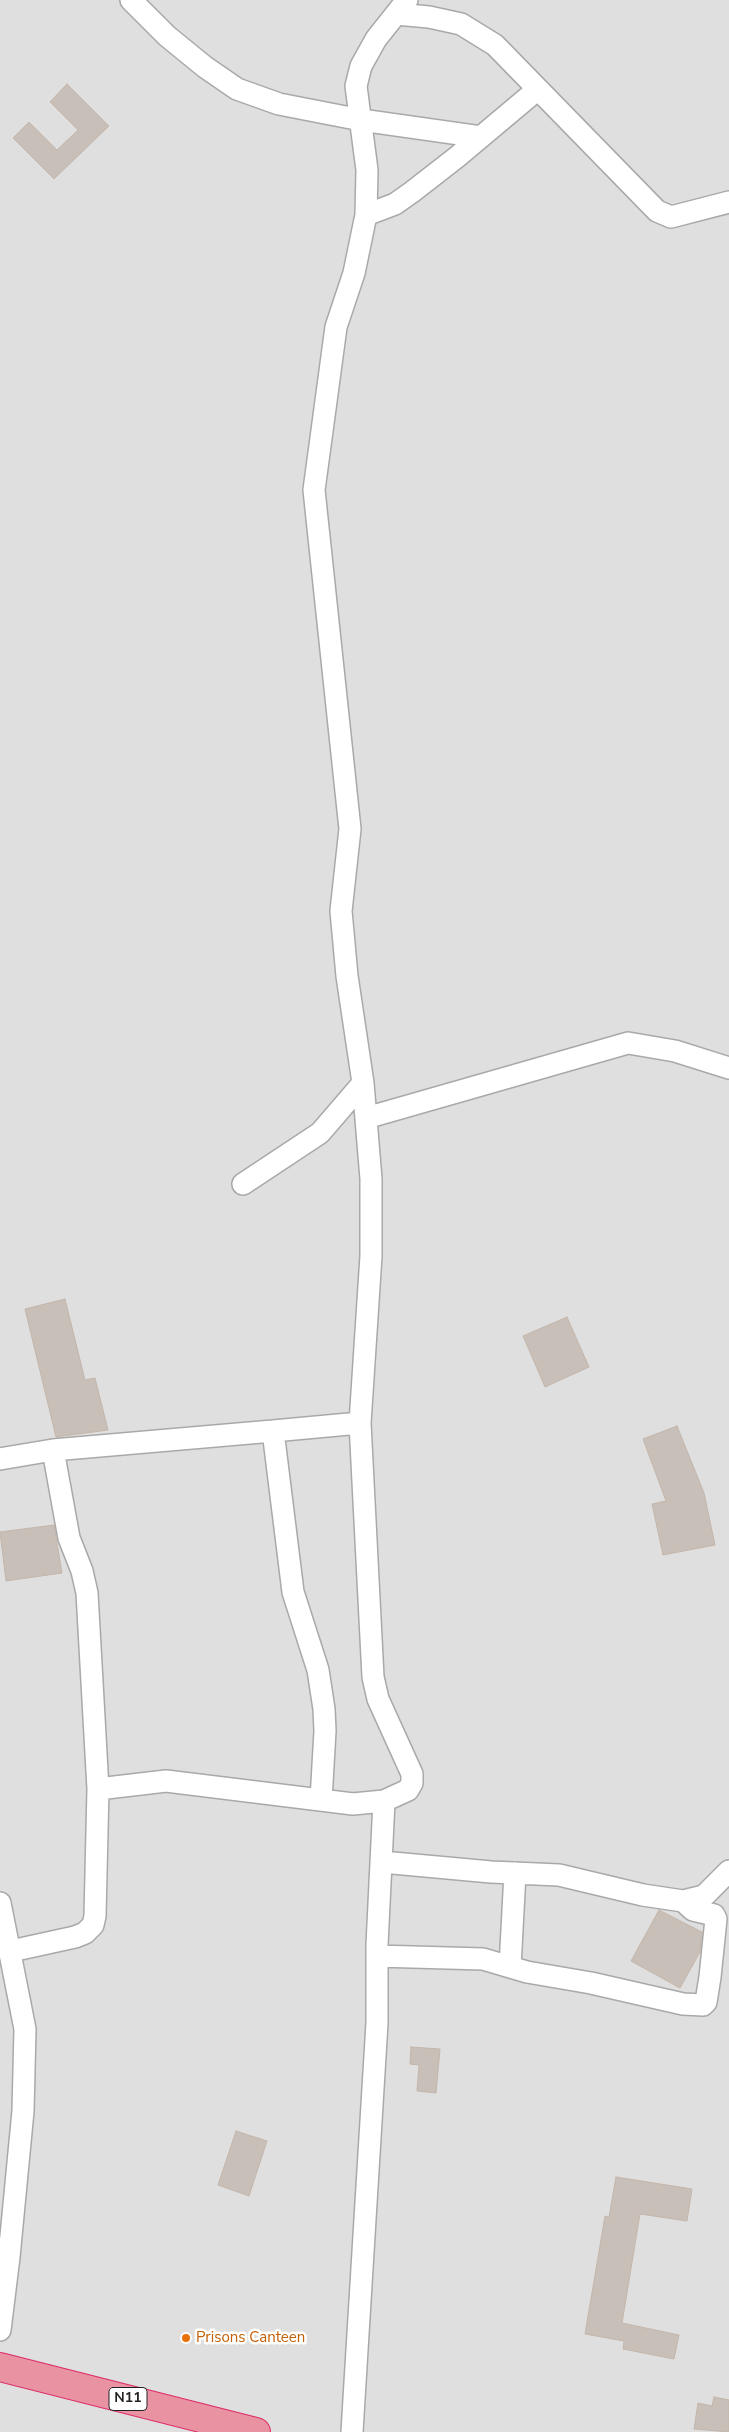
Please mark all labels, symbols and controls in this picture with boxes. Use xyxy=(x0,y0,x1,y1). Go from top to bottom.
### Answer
place label: Prisons Canteen xyxy=(196,2329,305,2347)
marker: Prisons Canteen xyxy=(180,2332,192,2344)
road number: N11 xyxy=(109,2388,147,2410)

